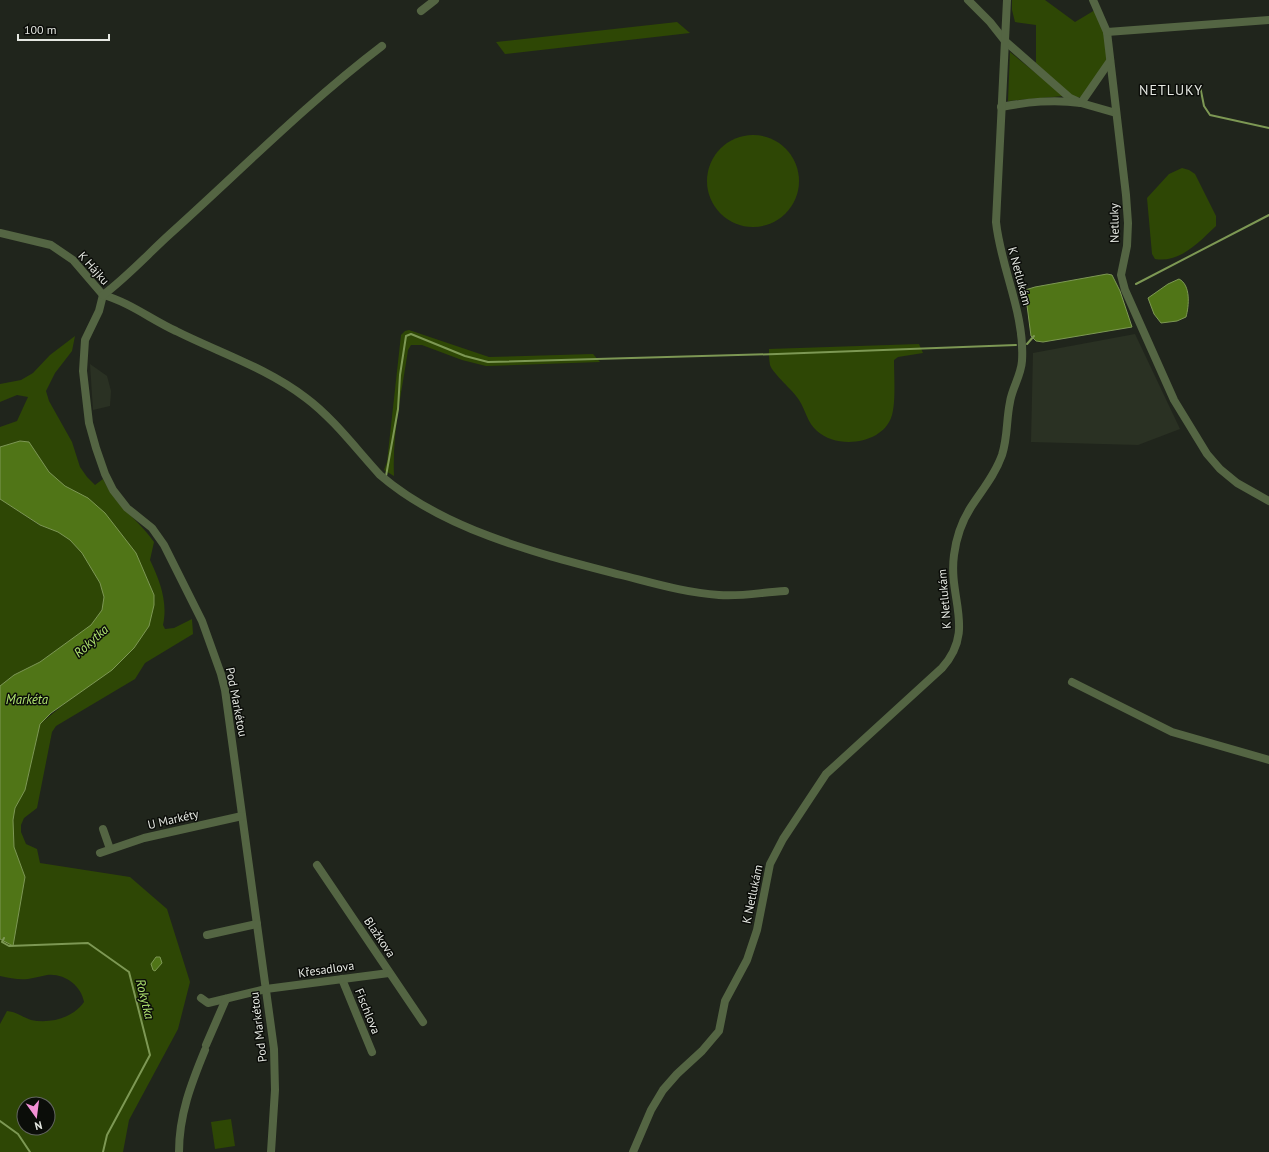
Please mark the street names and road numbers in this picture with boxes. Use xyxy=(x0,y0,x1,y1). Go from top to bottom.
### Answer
street label: Netluky xyxy=(1106,203,1122,243)
street label: K Netlukám xyxy=(1005,245,1035,307)
street label: K Hájku xyxy=(75,248,113,288)
street label: K Netlukám xyxy=(934,569,954,629)
street label: Pod Markétou xyxy=(223,666,251,738)
street label: U Markéty xyxy=(146,806,200,832)
street label: K Netlukám xyxy=(738,863,766,925)
street label: Blažkova xyxy=(361,914,399,960)
street label: Křesadlova xyxy=(297,958,355,980)
street label: Fischlova xyxy=(352,986,384,1036)
street label: Pod Markétou xyxy=(246,991,270,1063)

